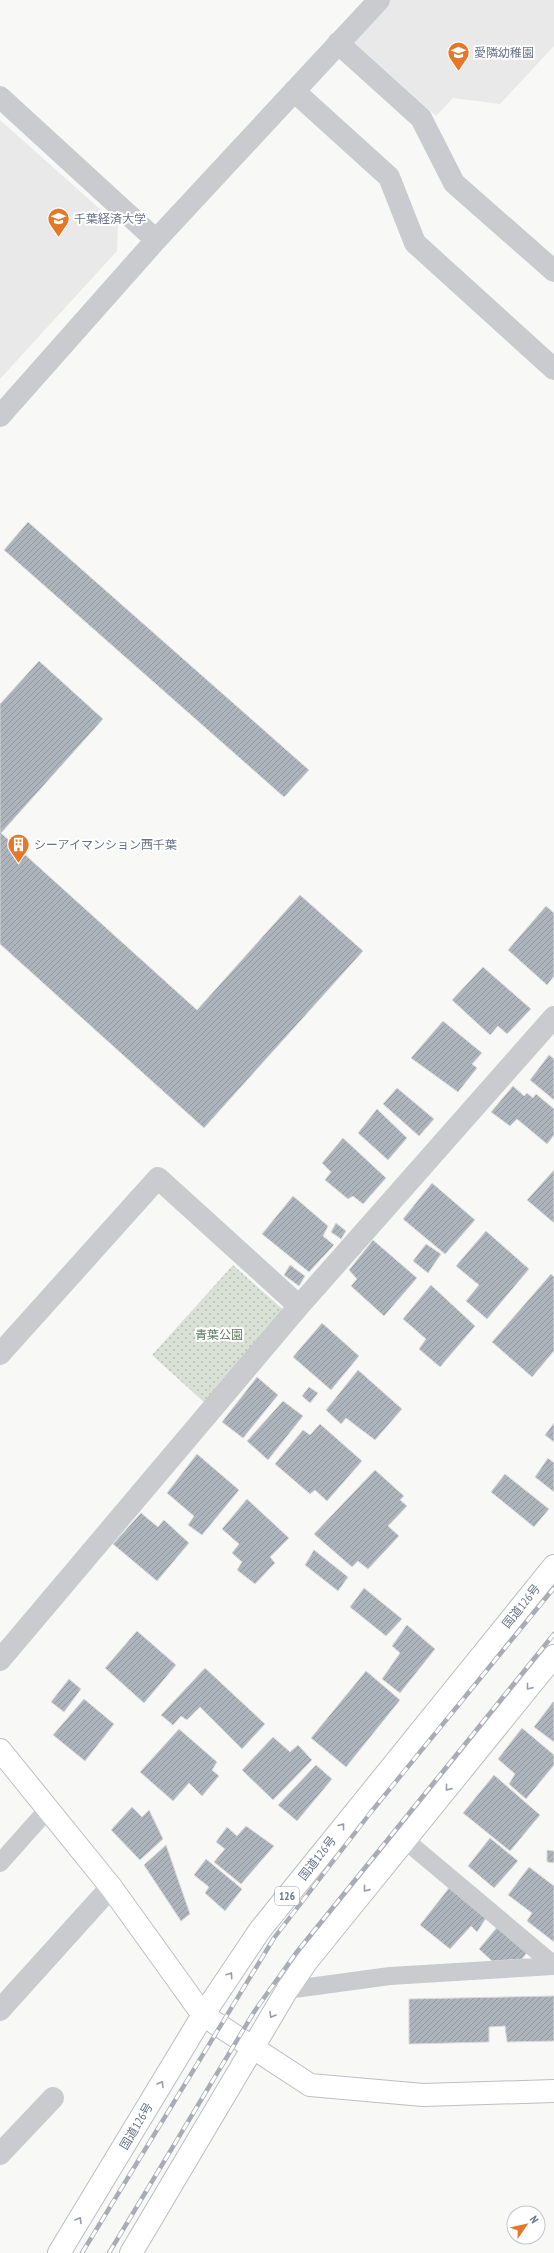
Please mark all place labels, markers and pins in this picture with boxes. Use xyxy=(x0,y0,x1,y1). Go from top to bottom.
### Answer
school or university icon: 愛隣幼稚園 xyxy=(445,39,471,72)
place label: 愛隣幼稚園 xyxy=(474,45,534,60)
school or university icon: 千葉経済大学 xyxy=(46,205,72,238)
place label: 千葉経済大学 xyxy=(74,211,146,226)
building icon: シーアイマンション西千葉 xyxy=(5,831,31,864)
place label: シーアイマンション西千葉 xyxy=(34,837,177,852)

